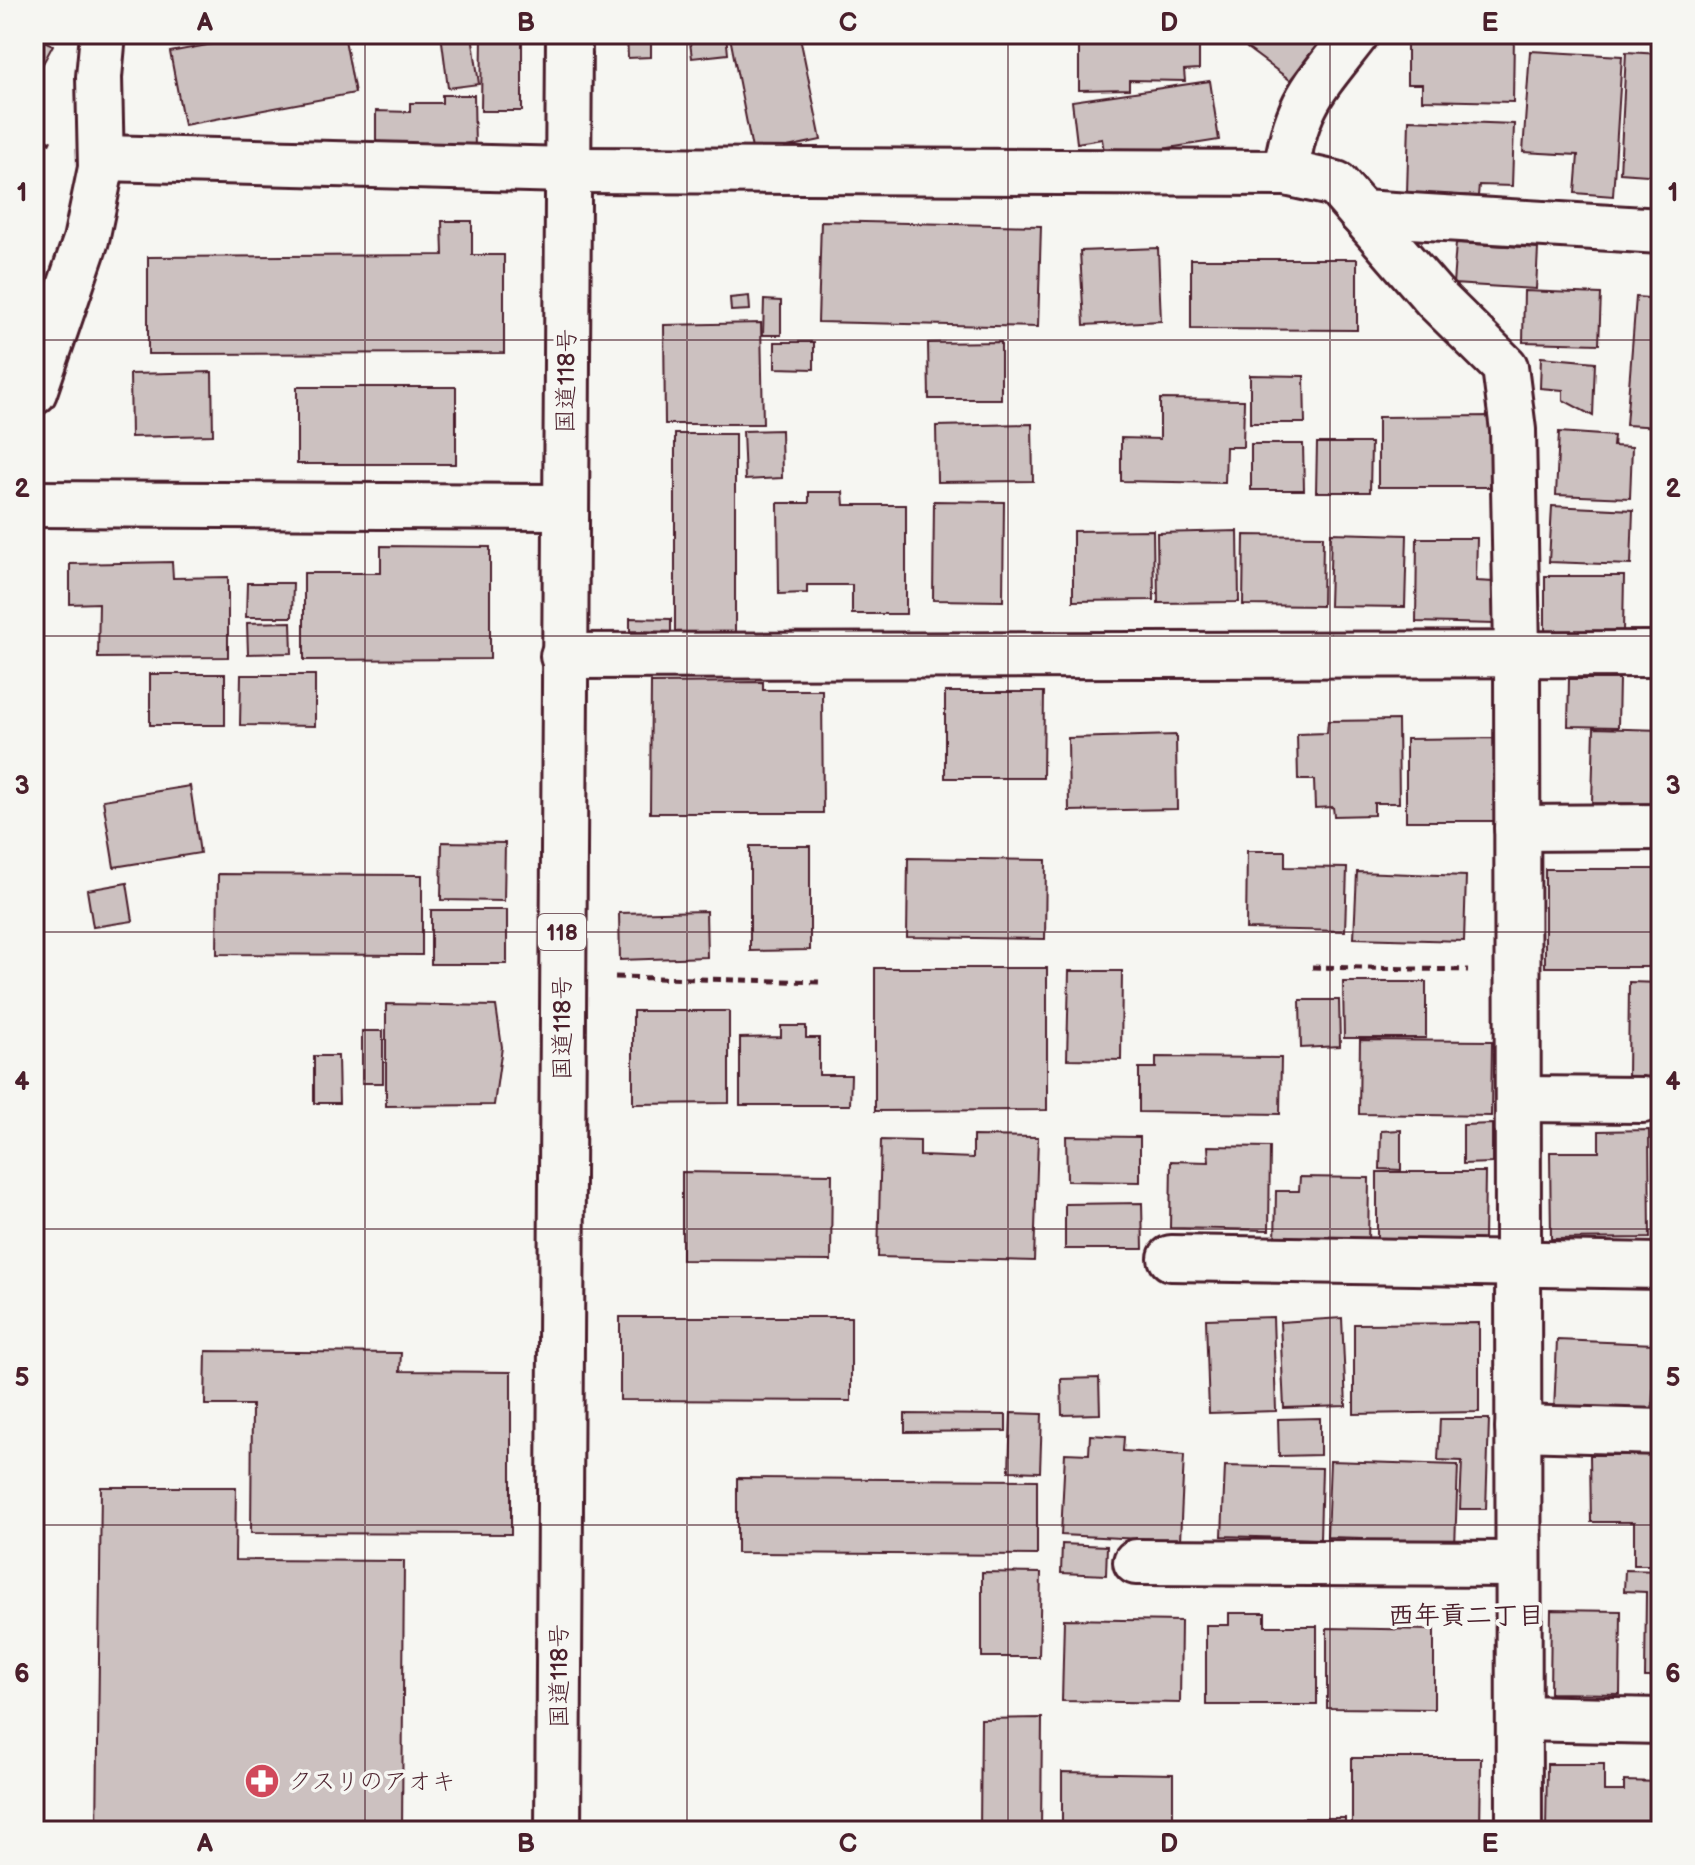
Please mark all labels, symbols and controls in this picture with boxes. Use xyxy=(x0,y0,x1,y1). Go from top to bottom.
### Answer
text: A xyxy=(196,8,213,39)
text: B xyxy=(517,8,535,39)
text: C xyxy=(839,8,857,39)
text: D xyxy=(1160,8,1178,39)
text: E xyxy=(1482,8,1499,39)
text: 1 xyxy=(17,178,27,209)
text: 1 xyxy=(1668,178,1678,209)
street label: 国道118号 xyxy=(551,328,582,434)
text: 2 xyxy=(14,474,30,505)
text: 2 xyxy=(1665,474,1681,505)
text: 3 xyxy=(14,771,30,802)
text: 3 xyxy=(1665,771,1681,802)
road number: 118 xyxy=(538,914,586,950)
street label: 国道118号 xyxy=(548,976,577,1080)
text: 4 xyxy=(14,1067,30,1098)
text: 4 xyxy=(1665,1067,1681,1098)
text: 5 xyxy=(14,1363,30,1394)
text: 5 xyxy=(1665,1363,1681,1394)
district label: 西年貢二丁目 xyxy=(1388,1601,1544,1632)
street label: 国道118号 xyxy=(545,1624,574,1728)
text: 6 xyxy=(14,1659,30,1690)
text: 6 xyxy=(1665,1659,1681,1690)
pharmacy icon: クスリのアオキ xyxy=(243,1762,281,1800)
place label: クスリのアオキ xyxy=(288,1767,456,1796)
text: A xyxy=(196,1829,213,1860)
text: B xyxy=(517,1829,535,1860)
text: C xyxy=(839,1829,857,1860)
text: D xyxy=(1160,1829,1178,1860)
text: E xyxy=(1482,1829,1499,1860)

